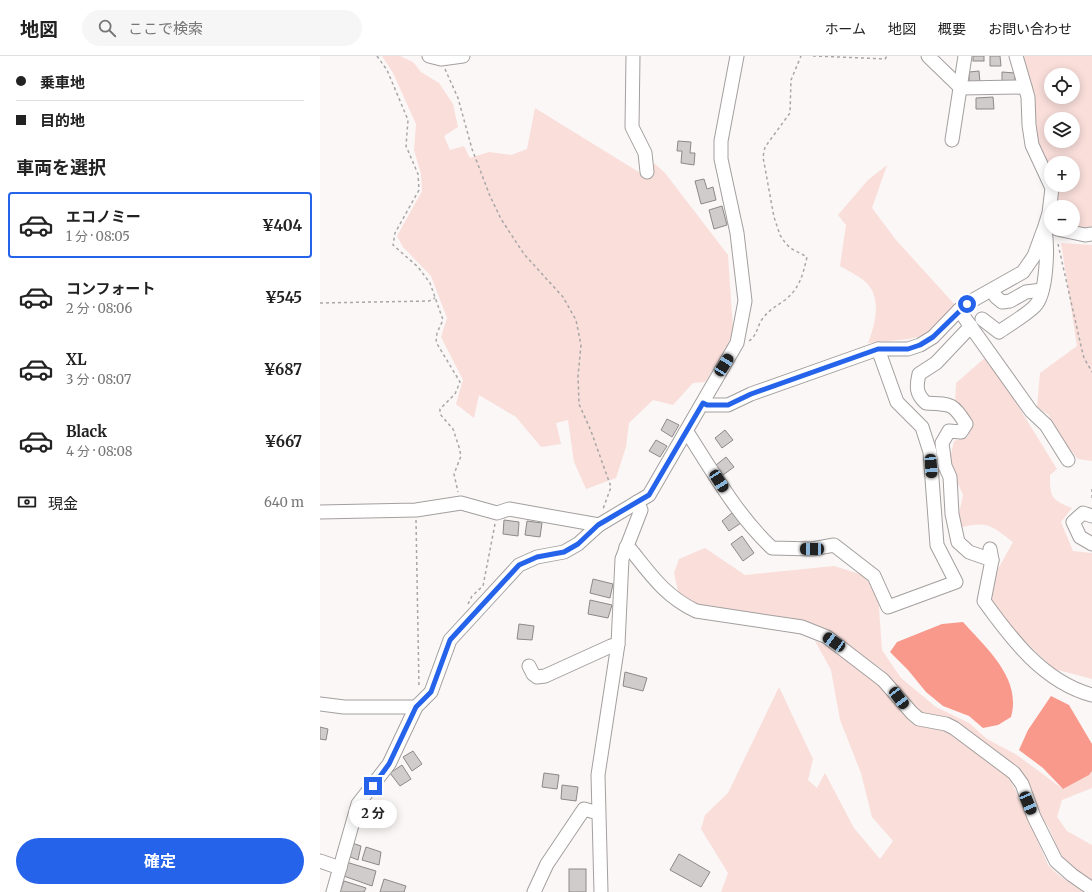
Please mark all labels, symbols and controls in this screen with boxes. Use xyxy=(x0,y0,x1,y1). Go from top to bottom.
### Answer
search box xyxy=(82,10,362,46)
text: 地図 xyxy=(20,17,58,41)
icon: search xyxy=(96,17,118,39)
text: ここで検索 xyxy=(128,19,203,38)
text: ホーム xyxy=(824,20,866,38)
text: 地図 xyxy=(888,20,916,38)
text: 概要 xyxy=(938,20,966,38)
text: お問い合わせ xyxy=(988,20,1072,38)
map controls xyxy=(1044,68,1080,236)
button: locate xyxy=(1044,68,1080,104)
text: 乗車地 xyxy=(40,73,85,92)
text: 目的地 xyxy=(40,111,85,130)
button: layers xyxy=(1044,112,1080,148)
text: 車両を選択 xyxy=(16,156,106,179)
button: + xyxy=(1044,156,1080,192)
button: − xyxy=(1044,200,1080,236)
icon: car xyxy=(18,207,54,243)
text: エコノミー xyxy=(66,207,141,226)
text: ¥404 xyxy=(262,216,302,235)
text: 1 分 · 08:05 xyxy=(66,228,130,245)
icon: car xyxy=(18,279,54,315)
text: コンフォート xyxy=(66,279,156,298)
text: ¥545 xyxy=(265,288,302,307)
route start xyxy=(958,295,976,313)
text: 2 分 · 08:06 xyxy=(66,300,132,317)
text: XL xyxy=(66,350,87,369)
icon: car xyxy=(18,351,54,387)
car xyxy=(713,352,735,378)
text: ¥687 xyxy=(264,360,302,379)
text: 3 分 · 08:07 xyxy=(66,371,131,388)
text: Black xyxy=(66,422,107,441)
icon: car xyxy=(18,423,54,459)
text: ¥667 xyxy=(264,432,302,451)
text: 4 分 · 08:08 xyxy=(66,443,132,460)
car xyxy=(924,454,938,478)
car xyxy=(707,468,731,494)
icon: cash xyxy=(16,491,38,513)
text: 現金 xyxy=(48,494,78,513)
text: 640 m xyxy=(264,494,304,511)
car xyxy=(800,543,824,555)
car xyxy=(821,630,847,654)
car xyxy=(887,685,911,711)
route end xyxy=(364,777,382,795)
car xyxy=(1018,790,1038,816)
callout: 2 分 xyxy=(349,800,397,828)
text: 2 分 xyxy=(361,805,385,822)
button: 確定 xyxy=(16,838,304,884)

